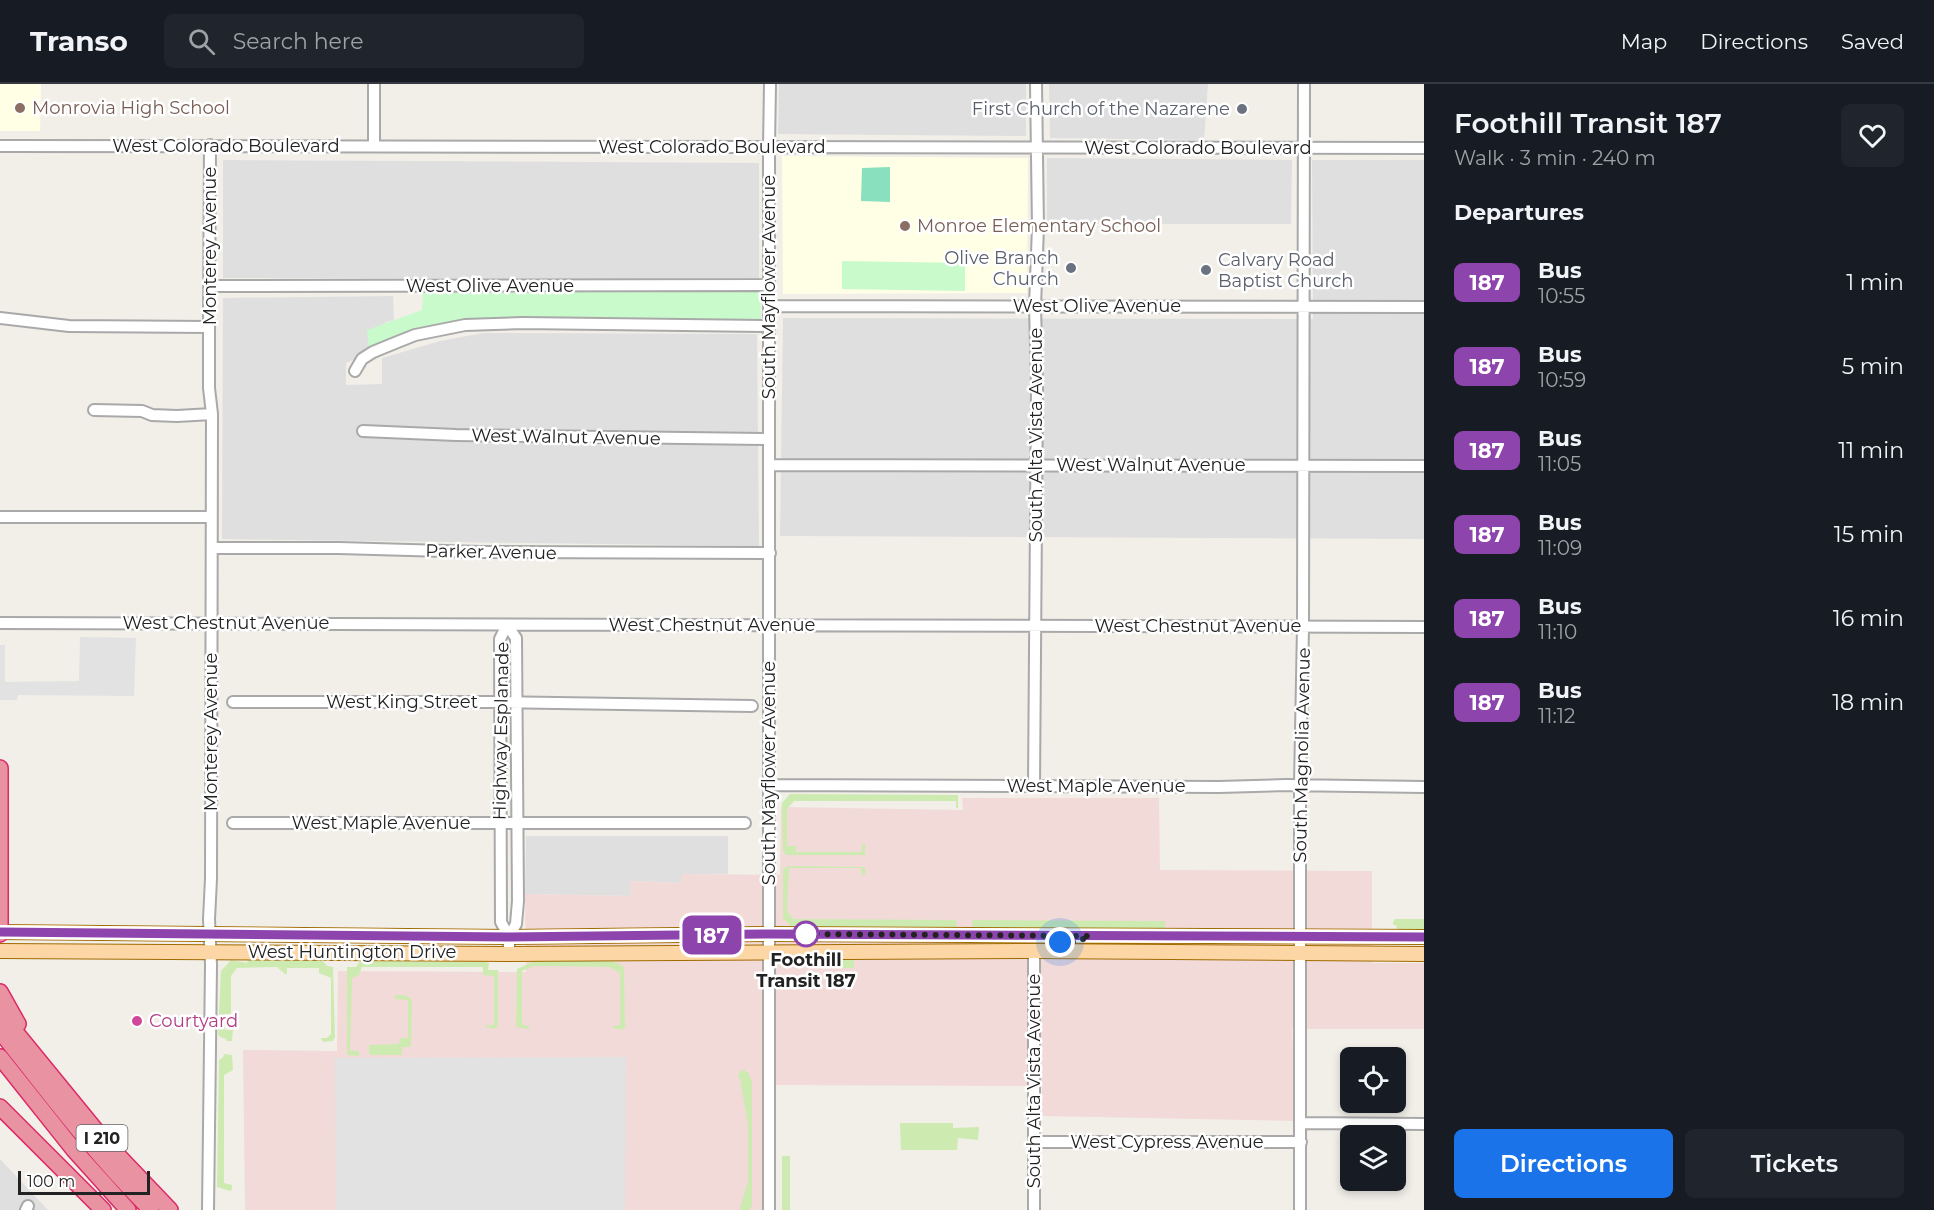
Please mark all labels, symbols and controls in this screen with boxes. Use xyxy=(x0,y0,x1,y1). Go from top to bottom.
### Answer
search box xyxy=(164,14,584,68)
text: Transo xyxy=(30,24,128,58)
icon: search xyxy=(185,25,218,58)
text: Search here xyxy=(233,28,364,55)
text: Map xyxy=(1621,29,1667,54)
text: Directions xyxy=(1700,29,1808,54)
text: Saved xyxy=(1841,29,1904,54)
place label: Monrovia High School xyxy=(32,97,230,119)
place label: First Church of the Nazarene xyxy=(972,98,1230,120)
marker: Monrovia High School xyxy=(13,101,27,115)
marker: First Church of the Nazarene xyxy=(1235,102,1249,116)
button: heart xyxy=(1841,104,1904,167)
text: Foothill Transit 187 xyxy=(1454,106,1722,140)
street label: West Colorado Boulevard xyxy=(112,135,340,157)
street label: West Colorado Boulevard xyxy=(598,136,826,158)
street label: West Colorado Boulevard xyxy=(1084,137,1312,159)
text: Walk · 3 min · 240 m xyxy=(1454,146,1656,170)
street label: Monterey Avenue xyxy=(199,167,221,325)
street label: South Mayflower Avenue xyxy=(758,175,780,399)
text: Departures xyxy=(1454,199,1584,226)
place label: Monroe Elementary School xyxy=(917,215,1161,237)
marker: Monroe Elementary School xyxy=(898,219,912,233)
place label: Olive Branch Church xyxy=(944,247,1059,290)
place label: Calvary Road Baptist Church xyxy=(1218,249,1354,292)
text: Bus xyxy=(1538,257,1582,284)
marker: Olive Branch Church xyxy=(1064,261,1078,275)
marker: Calvary Road Baptist Church xyxy=(1199,263,1213,277)
text: 1 min xyxy=(1846,269,1904,296)
text: 187 xyxy=(1469,270,1505,295)
street label: West Olive Avenue xyxy=(406,275,574,297)
text: 10:55 xyxy=(1538,284,1585,308)
street label: West Olive Avenue xyxy=(1013,295,1181,317)
street label: South Alta Vista Avenue xyxy=(1025,328,1047,542)
text: Bus xyxy=(1538,341,1582,368)
text: 5 min xyxy=(1842,353,1904,380)
text: 187 xyxy=(1469,354,1505,379)
text: 10:59 xyxy=(1538,368,1586,392)
street label: West Walnut Avenue xyxy=(471,424,661,450)
text: Bus xyxy=(1538,425,1582,452)
text: 11 min xyxy=(1838,437,1904,464)
text: 187 xyxy=(1469,438,1505,463)
text: 11:05 xyxy=(1538,452,1581,476)
street label: West Walnut Avenue xyxy=(1056,454,1246,476)
text: Bus xyxy=(1538,509,1582,536)
text: 15 min xyxy=(1834,521,1904,548)
text: 187 xyxy=(1469,522,1505,547)
text: 11:09 xyxy=(1538,536,1582,560)
street label: Parker Avenue xyxy=(425,540,557,564)
text: Bus xyxy=(1538,593,1582,620)
text: 16 min xyxy=(1833,605,1904,632)
text: 187 xyxy=(1469,606,1505,631)
street label: West Chestnut Avenue xyxy=(123,612,330,634)
street label: West Chestnut Avenue xyxy=(609,614,816,636)
street label: West Chestnut Avenue xyxy=(1095,615,1302,637)
text: 11:10 xyxy=(1538,620,1577,644)
street label: Highway Esplanade xyxy=(488,642,514,820)
street label: South Magnolia Avenue xyxy=(1289,647,1315,863)
street label: Monterey Avenue xyxy=(200,653,222,811)
street label: South Mayflower Avenue xyxy=(758,661,780,885)
text: Bus xyxy=(1538,677,1582,704)
text: 18 min xyxy=(1832,689,1904,716)
text: 187 xyxy=(1469,690,1505,715)
street label: West King Street xyxy=(326,691,478,713)
text: 11:12 xyxy=(1538,704,1575,728)
street label: West Maple Avenue xyxy=(1006,775,1186,797)
street label: West Maple Avenue xyxy=(291,812,471,834)
line badge: 187 xyxy=(678,916,746,954)
marker: Foothill Transit 187 xyxy=(793,921,819,947)
text: 187 xyxy=(694,923,730,948)
your location xyxy=(1045,927,1075,957)
street label: West Huntington Drive xyxy=(248,941,456,963)
place label: Foothill Transit 187 xyxy=(756,949,856,992)
street label: South Alta Vista Avenue xyxy=(1023,974,1045,1188)
place label: Courtyard xyxy=(149,1010,238,1032)
marker: Courtyard xyxy=(130,1014,144,1028)
map controls xyxy=(1340,1047,1406,1191)
button: locate xyxy=(1340,1047,1406,1113)
road number: I 210 xyxy=(76,1125,128,1151)
button: layers xyxy=(1340,1125,1406,1191)
button: Directions xyxy=(1454,1129,1673,1198)
button: Tickets xyxy=(1685,1129,1904,1198)
street label: West Cypress Avenue xyxy=(1070,1131,1264,1153)
scale bar xyxy=(18,1168,150,1196)
text: 100 m xyxy=(27,1172,75,1191)

